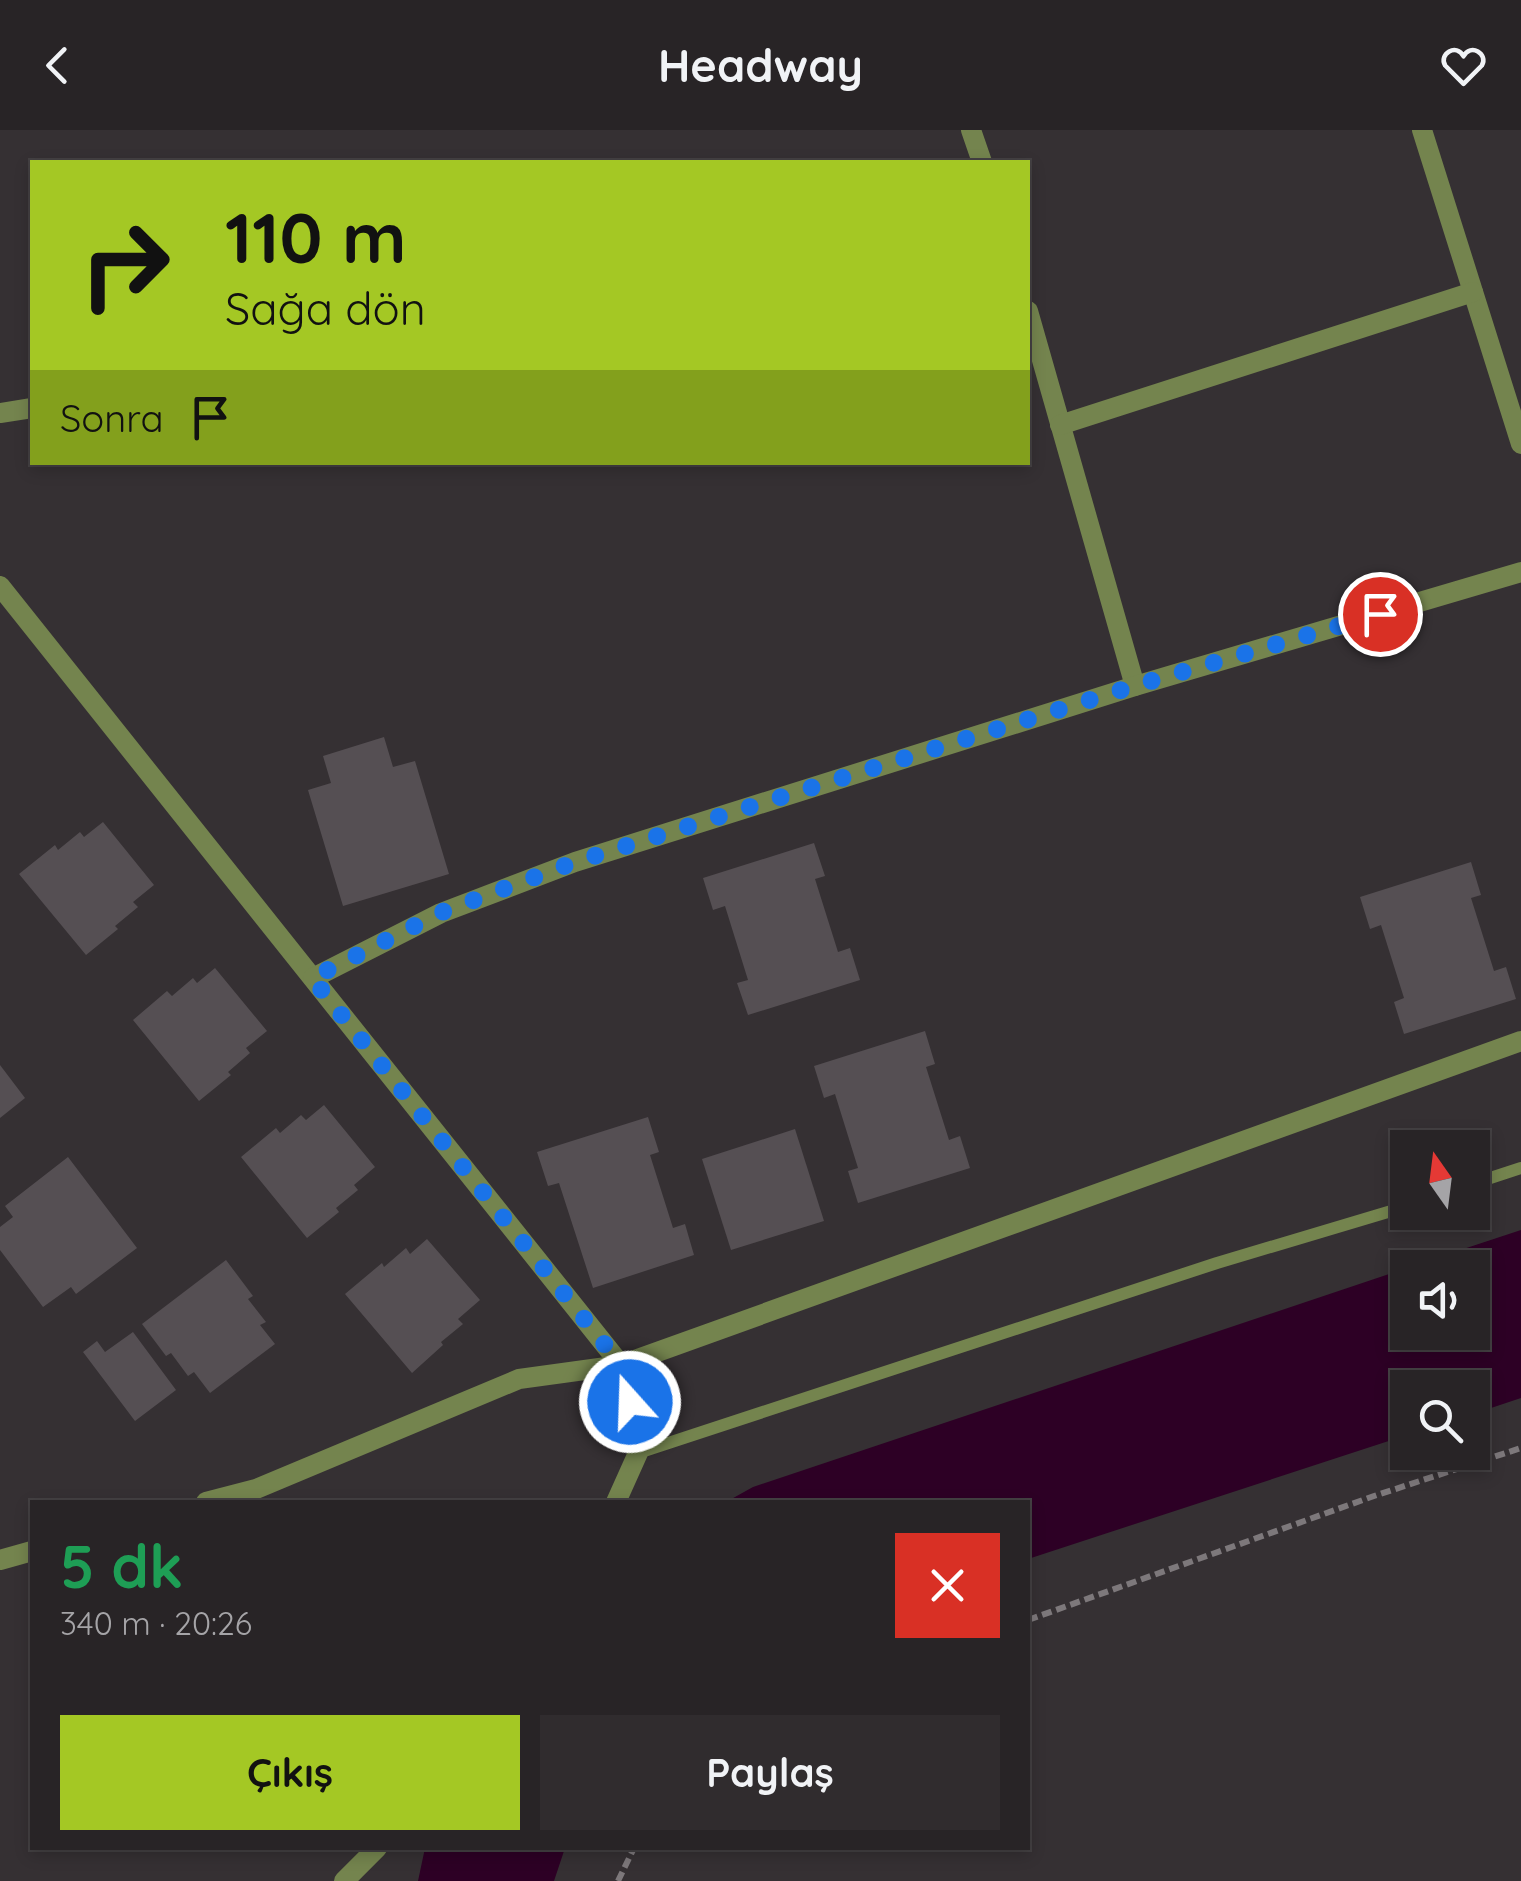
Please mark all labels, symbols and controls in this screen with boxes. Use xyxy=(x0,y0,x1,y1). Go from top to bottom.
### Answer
text: Headway xyxy=(658,37,863,93)
icon: back xyxy=(30,38,85,93)
icon: heart xyxy=(1436,38,1491,93)
text: 110 m xyxy=(225,193,407,281)
icon: right xyxy=(60,200,190,330)
text: Sağa dön xyxy=(225,280,426,336)
icon: arrive xyxy=(183,390,238,445)
text: Sonra xyxy=(60,394,163,442)
pin xyxy=(1338,572,1423,657)
icon: arrive xyxy=(1353,587,1408,642)
north arrow xyxy=(1390,1130,1490,1230)
map controls xyxy=(1390,1130,1490,1470)
button: sound xyxy=(1390,1250,1490,1350)
position arrow xyxy=(578,1350,682,1454)
button: search xyxy=(1390,1370,1490,1470)
text: 5 dk xyxy=(60,1528,183,1603)
button: close xyxy=(895,1533,1000,1638)
text: 340 m · 20:26 xyxy=(60,1603,252,1643)
button: Çıkış xyxy=(60,1715,520,1830)
button: Paylaş xyxy=(540,1715,1000,1830)

